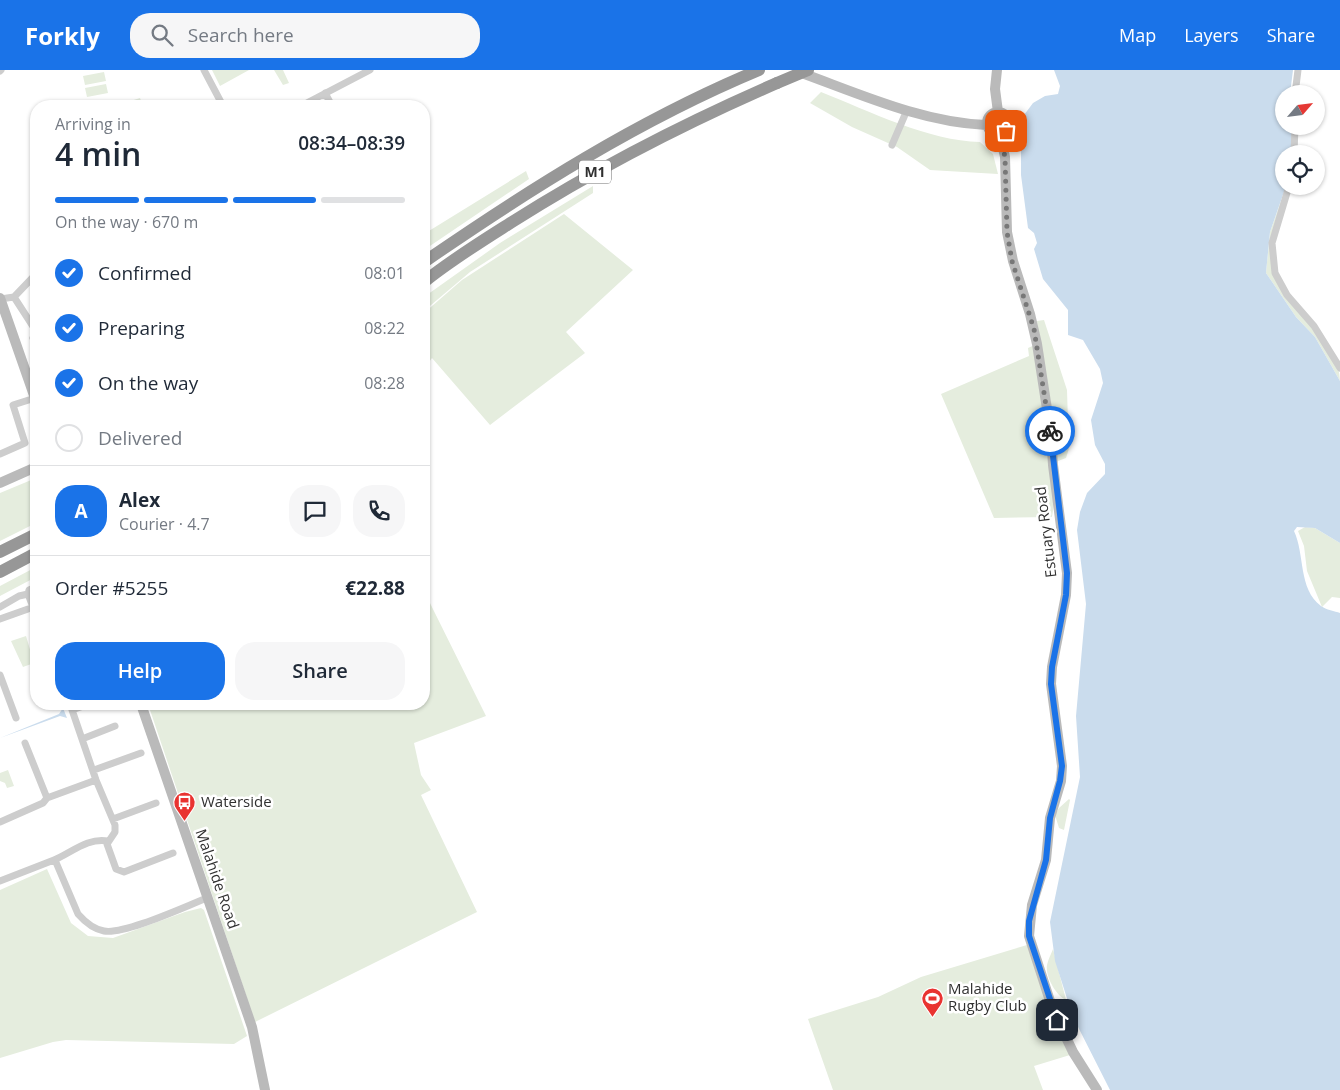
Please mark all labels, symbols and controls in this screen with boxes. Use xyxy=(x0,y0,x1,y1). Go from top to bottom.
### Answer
search box xyxy=(130,13,480,58)
text: Forkly xyxy=(25,19,100,52)
icon: search xyxy=(148,21,176,49)
text: Search here xyxy=(188,22,294,48)
text: Map xyxy=(1119,23,1156,47)
text: Layers xyxy=(1184,23,1239,47)
text: Share xyxy=(1267,23,1315,47)
north arrow xyxy=(1275,85,1325,135)
map controls xyxy=(1275,85,1325,195)
pin xyxy=(985,110,1027,152)
text: Arriving in xyxy=(55,113,131,135)
icon: bag xyxy=(992,117,1020,145)
text: 08:34–08:39 xyxy=(298,130,405,156)
text: 4 min xyxy=(55,132,141,175)
button: locate xyxy=(1275,145,1325,195)
road number: M1 xyxy=(579,160,611,184)
text: On the way · 670 m xyxy=(55,211,198,233)
icon: check xyxy=(55,259,83,287)
text: Confirmed xyxy=(98,260,192,286)
text: 08:01 xyxy=(364,262,405,284)
icon: check xyxy=(55,314,83,342)
text: Preparing xyxy=(98,315,185,341)
text: 08:22 xyxy=(364,317,405,339)
icon: check xyxy=(55,369,83,397)
text: On the way xyxy=(98,370,198,396)
text: 08:28 xyxy=(364,372,405,394)
courier xyxy=(1025,406,1075,456)
icon: bike xyxy=(1036,417,1064,445)
text: Delivered xyxy=(98,425,182,451)
button: chat xyxy=(289,485,341,537)
button: phone xyxy=(353,485,405,537)
street label: Estuary Road xyxy=(1029,485,1061,579)
text: Alex xyxy=(119,487,160,513)
text: A xyxy=(74,498,88,524)
text: Courier · 4.7 xyxy=(119,513,210,535)
text: Order #5255 xyxy=(55,575,168,601)
text: €22.88 xyxy=(345,575,405,601)
button: Help xyxy=(55,642,225,700)
button: Share xyxy=(235,642,405,700)
bus stop icon: Waterside xyxy=(173,790,197,821)
place label: Waterside xyxy=(201,791,272,811)
street label: Malahide Road xyxy=(192,826,244,931)
place label: Malahide Rugby Club xyxy=(948,978,1027,1015)
sports icon: Malahide Rugby Club xyxy=(920,986,944,1017)
pin xyxy=(1036,999,1078,1041)
icon: home xyxy=(1043,1006,1071,1034)

